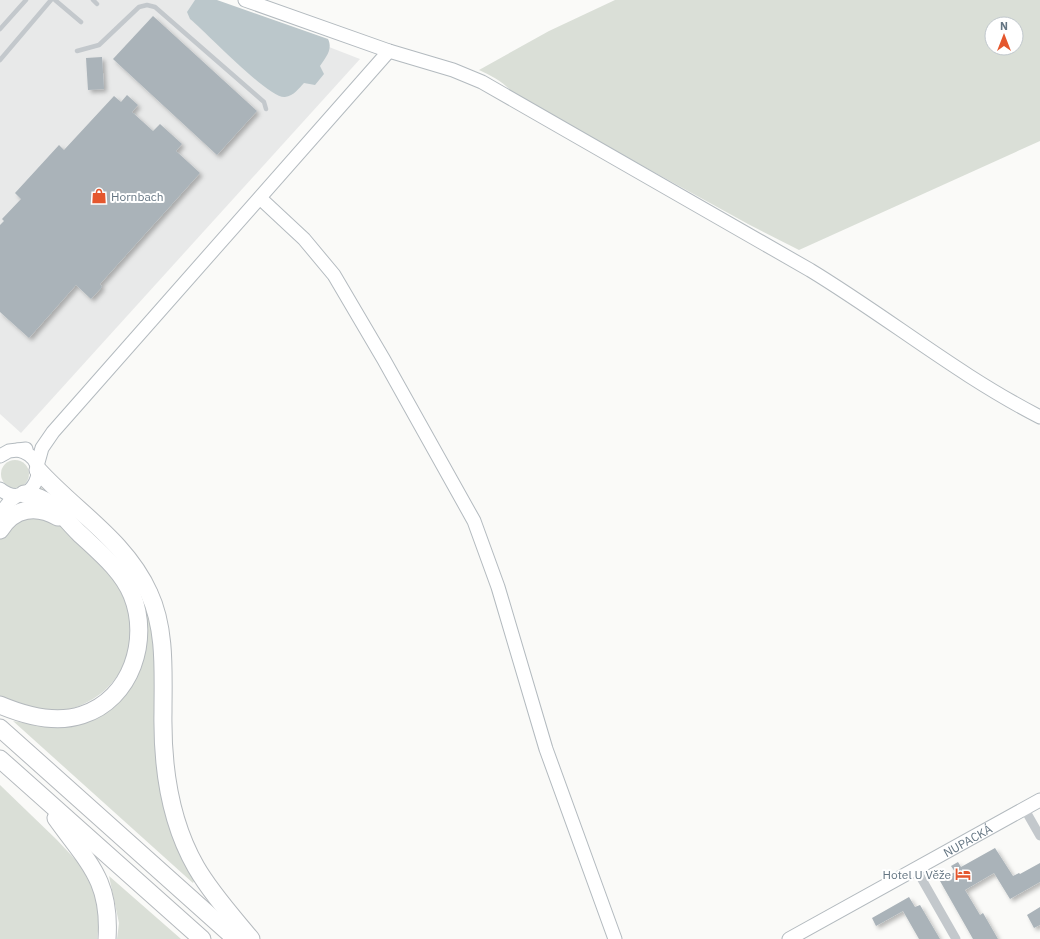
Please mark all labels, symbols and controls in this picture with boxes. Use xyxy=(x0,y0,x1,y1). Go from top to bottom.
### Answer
north arrow xyxy=(984,16,1024,56)
text: N xyxy=(1000,19,1008,33)
shop icon: Hornbach xyxy=(90,187,108,205)
place label: Hornbach xyxy=(111,189,164,204)
street label: NUPACKÁ xyxy=(940,820,995,860)
hotel icon: Hotel U Věže xyxy=(954,865,972,883)
place label: Hotel U Věže xyxy=(882,867,951,882)

